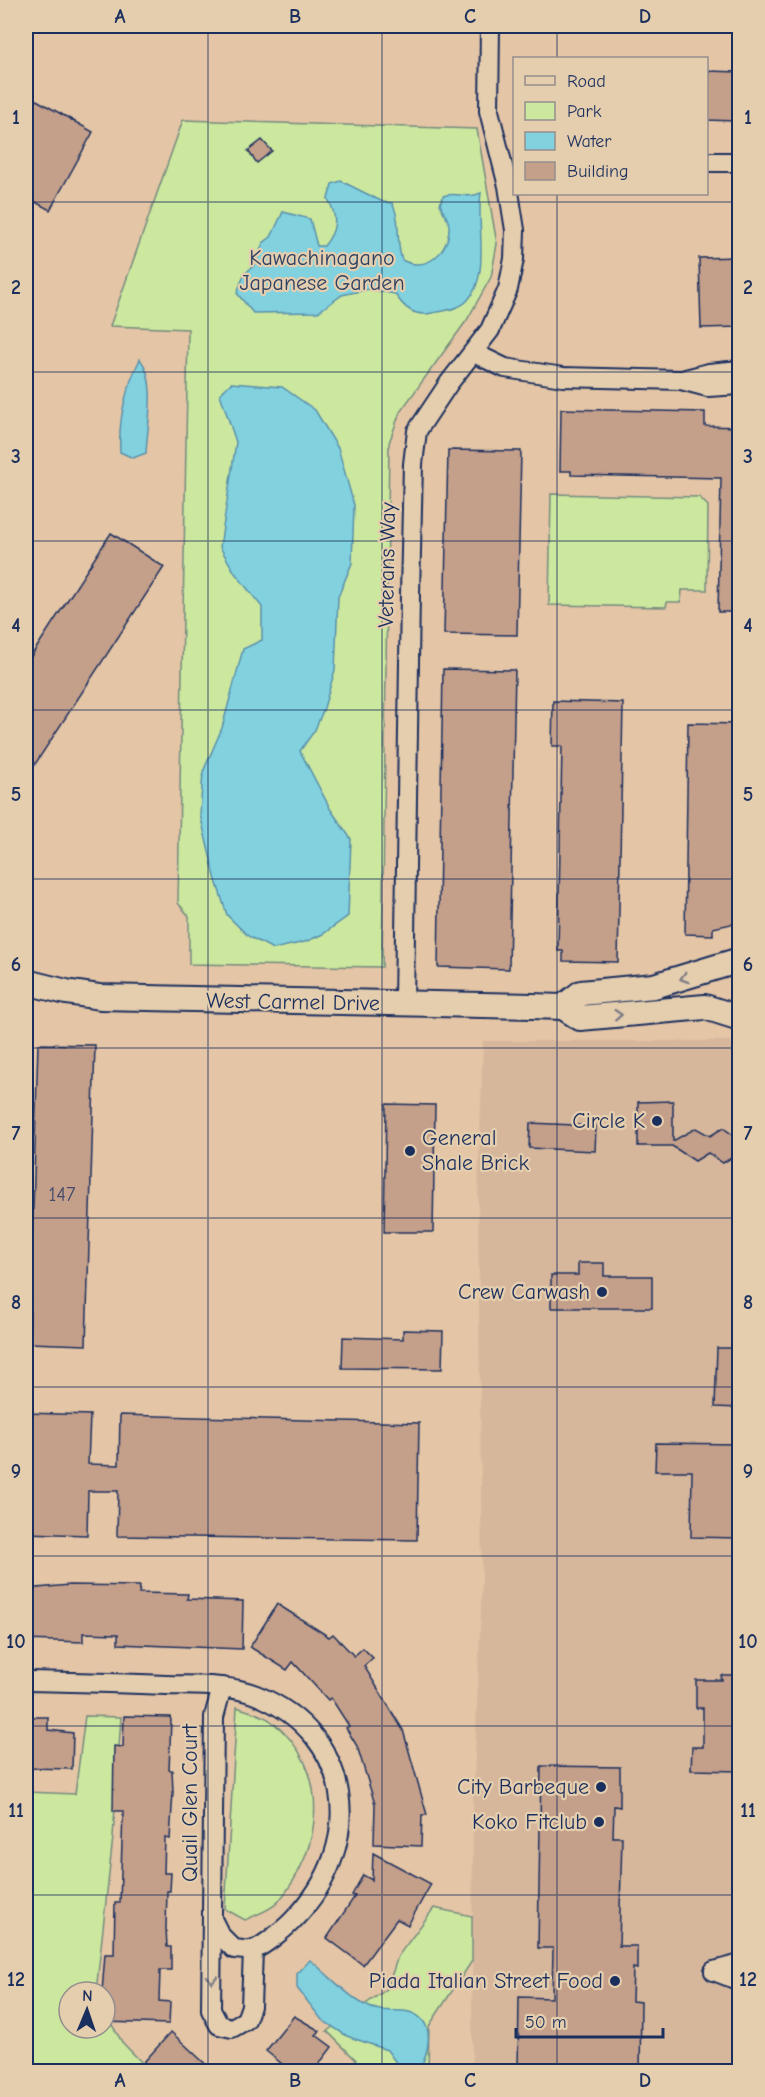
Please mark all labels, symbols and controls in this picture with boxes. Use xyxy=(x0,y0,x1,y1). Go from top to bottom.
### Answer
text: A xyxy=(114,5,126,28)
text: B xyxy=(289,5,301,28)
text: C xyxy=(464,5,476,28)
text: D xyxy=(639,5,651,28)
legend xyxy=(513,57,708,195)
text: Road xyxy=(567,71,606,92)
text: Park xyxy=(567,101,602,122)
text: 1 xyxy=(12,106,20,129)
text: 1 xyxy=(744,106,752,129)
text: Water xyxy=(567,131,612,152)
text: Building xyxy=(567,161,629,182)
park label: Kawachinagano Japanese Garden xyxy=(239,245,405,296)
text: 2 xyxy=(11,276,21,299)
text: 2 xyxy=(743,276,753,299)
text: 3 xyxy=(11,445,21,468)
text: 3 xyxy=(743,445,753,468)
street label: Veterans Way xyxy=(373,502,401,628)
text: 4 xyxy=(11,614,21,637)
text: 4 xyxy=(743,614,753,637)
text: 5 xyxy=(11,783,21,806)
text: 5 xyxy=(743,783,753,806)
text: 6 xyxy=(11,953,21,976)
text: 6 xyxy=(743,953,753,976)
one-way arrow xyxy=(679,971,690,983)
street label: West Carmel Drive xyxy=(206,987,380,1017)
one-way arrow xyxy=(614,1009,623,1022)
place label: Circle K xyxy=(572,1108,645,1134)
marker: Circle K xyxy=(650,1114,664,1128)
text: 7 xyxy=(12,1122,21,1145)
text: 7 xyxy=(744,1122,753,1145)
place label: General Shale Brick xyxy=(422,1125,529,1176)
marker: General Shale Brick xyxy=(403,1144,417,1158)
house number: 147 xyxy=(48,1183,76,1206)
place label: Crew Carwash xyxy=(458,1279,590,1305)
marker: Crew Carwash xyxy=(595,1285,609,1299)
text: 8 xyxy=(11,1291,21,1314)
text: 8 xyxy=(743,1291,753,1314)
text: 9 xyxy=(11,1460,21,1483)
text: 9 xyxy=(743,1460,753,1483)
text: 10 xyxy=(6,1630,26,1653)
text: 10 xyxy=(738,1630,758,1653)
street label: Quail Glen Court xyxy=(177,1723,203,1882)
place label: City Barbeque xyxy=(457,1774,589,1800)
marker: City Barbeque xyxy=(594,1780,608,1794)
text: 11 xyxy=(8,1799,24,1822)
text: 11 xyxy=(740,1799,756,1822)
place label: Koko Fitclub xyxy=(472,1809,587,1835)
marker: Koko Fitclub xyxy=(592,1815,606,1829)
text: 12 xyxy=(7,1968,25,1991)
place label: Piada Italian Street Food xyxy=(369,1968,603,1994)
text: 12 xyxy=(739,1968,757,1991)
marker: Piada Italian Street Food xyxy=(608,1974,622,1988)
one-way arrow xyxy=(206,1975,218,1984)
north arrow xyxy=(57,1980,117,2040)
text: N xyxy=(82,1987,93,2005)
scale bar xyxy=(516,2001,663,2039)
text: 50 m xyxy=(525,2012,567,2033)
text: A xyxy=(114,2069,126,2092)
text: B xyxy=(289,2069,301,2092)
text: C xyxy=(464,2069,476,2092)
text: D xyxy=(639,2069,651,2092)

